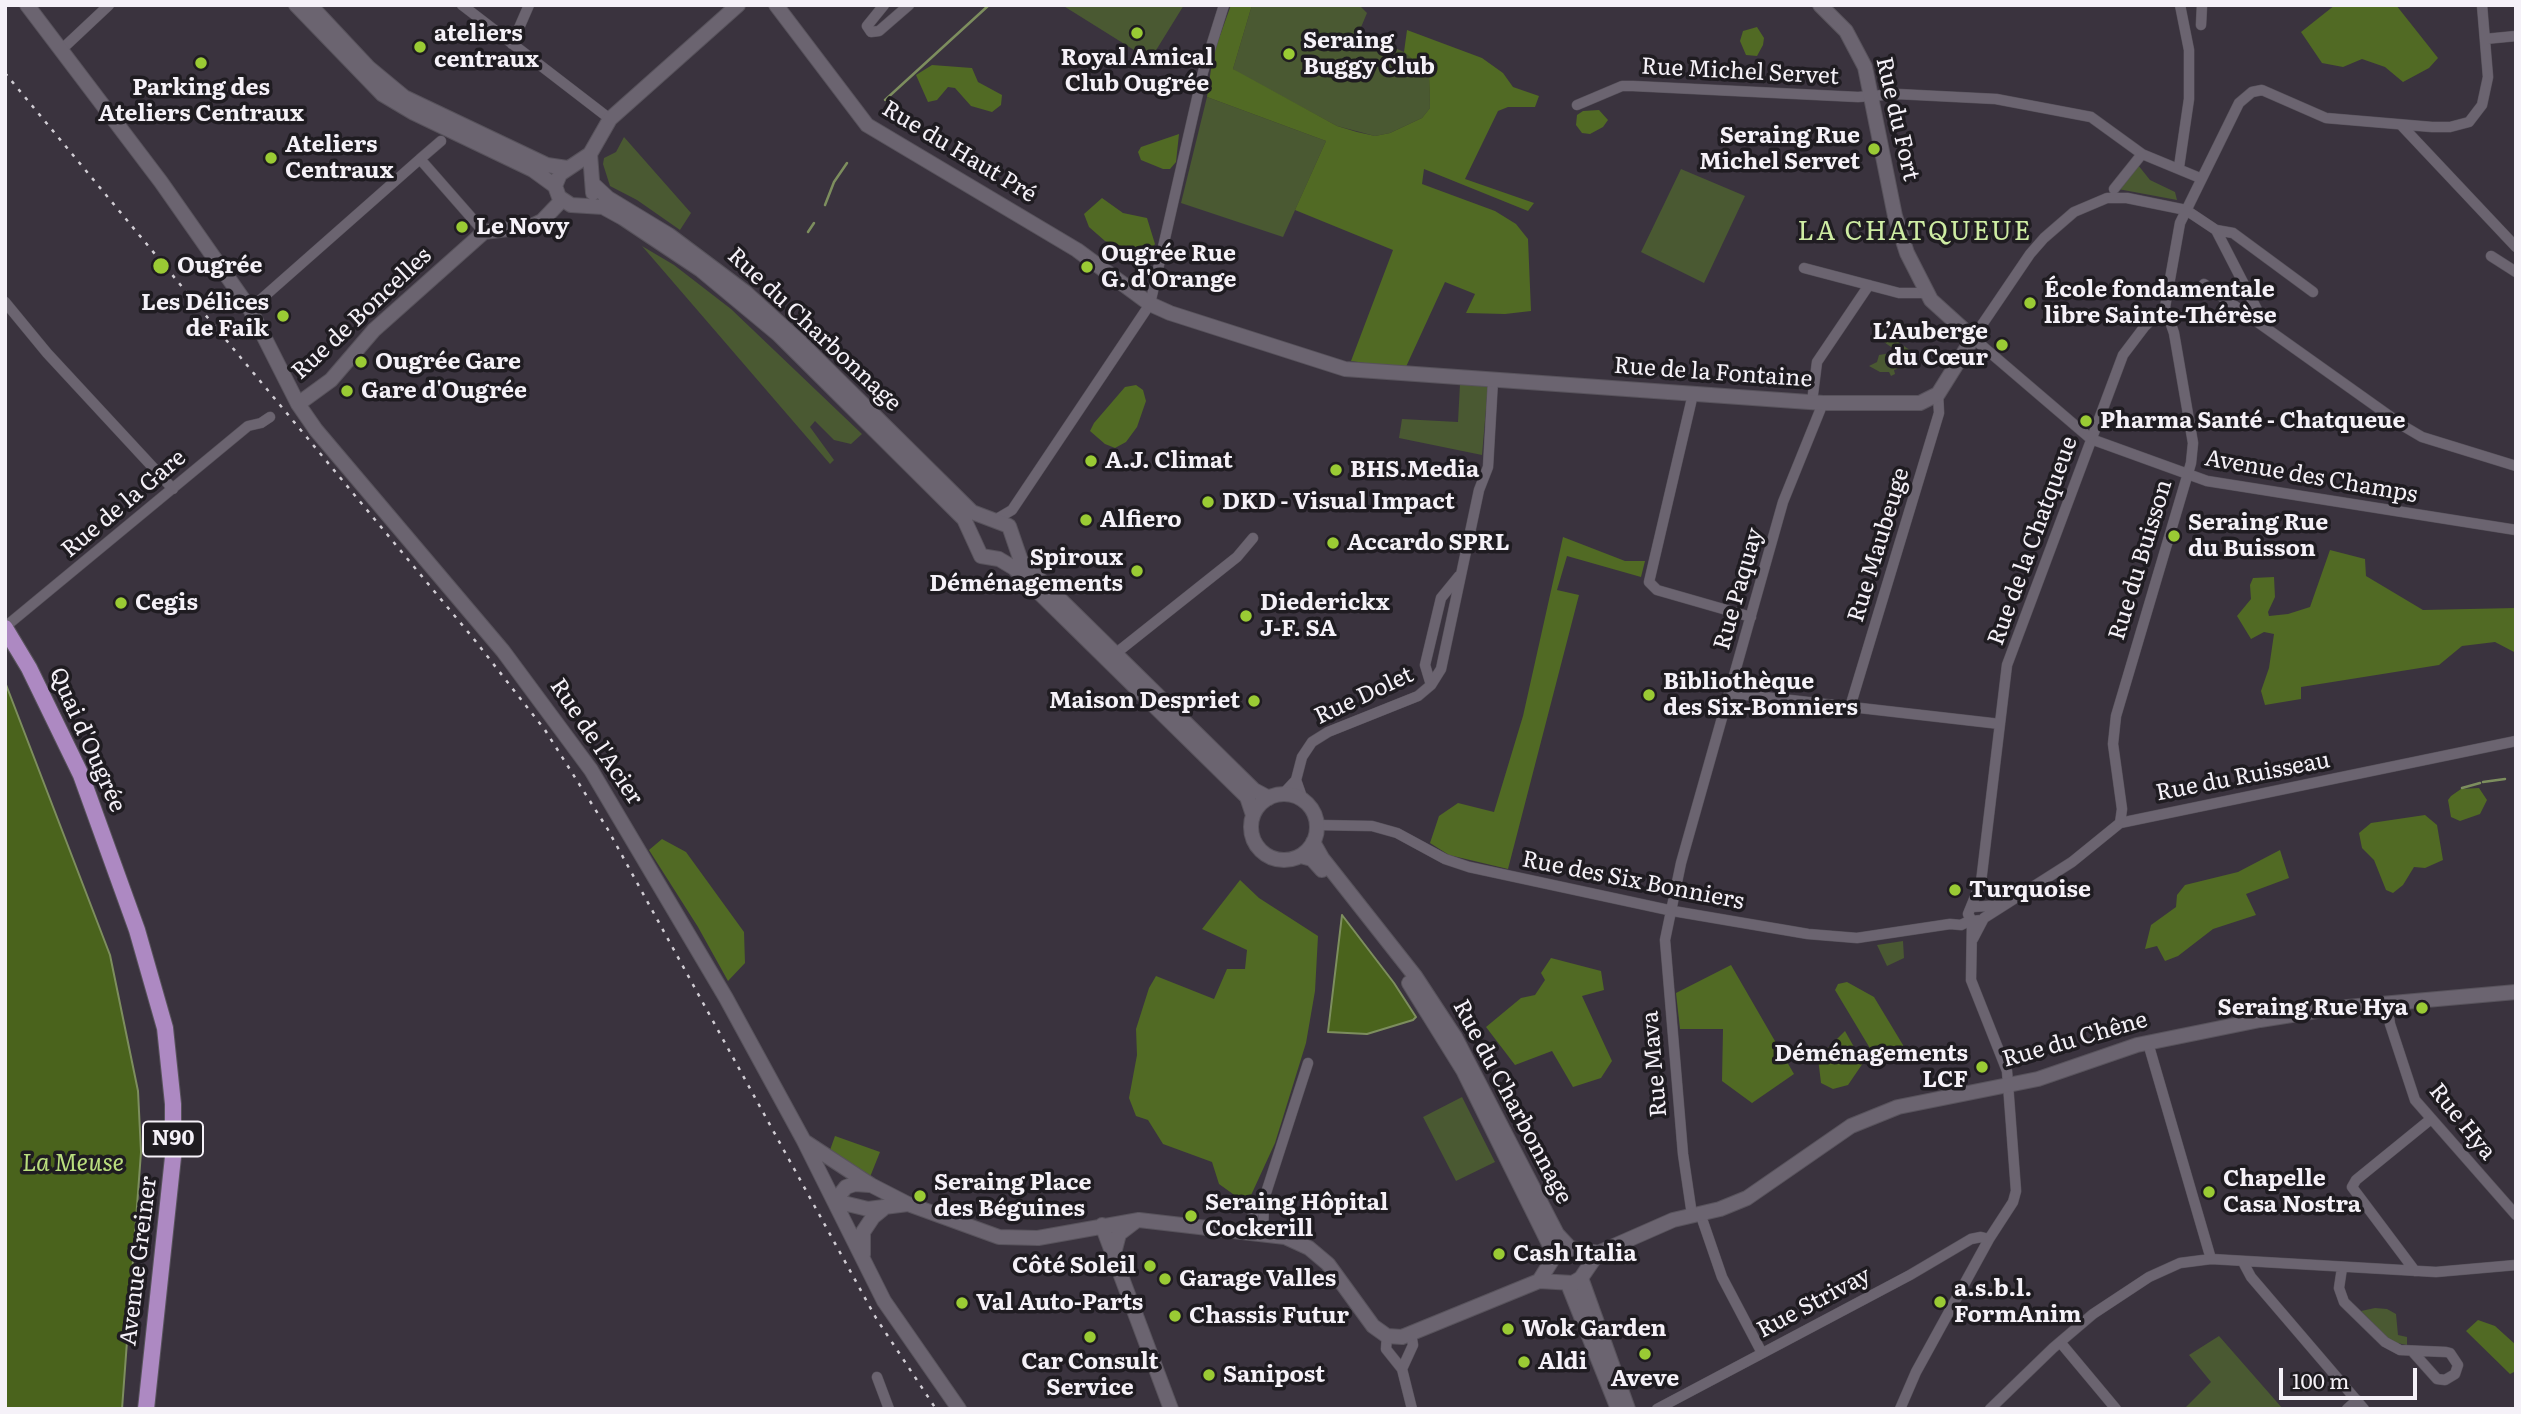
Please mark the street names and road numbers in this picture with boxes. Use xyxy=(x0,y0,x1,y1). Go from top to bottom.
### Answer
street label: Rue Michel Servet xyxy=(1641,53,1839,91)
street label: Rue du Fort xyxy=(1869,54,1925,184)
street label: Rue du Haut Pré xyxy=(877,95,1041,209)
street label: Rue de Boncelles xyxy=(286,242,438,386)
street label: Rue du Charbonnage xyxy=(721,242,907,418)
street label: Rue de la Fontaine xyxy=(1613,352,1813,394)
street label: Rue de la Chatqueue xyxy=(1982,433,2084,649)
street label: Rue de la Gare xyxy=(56,444,192,564)
street label: Avenue des Champs xyxy=(2203,445,2419,509)
street label: Rue Maubeuge xyxy=(1842,464,1916,626)
street label: Rue du Buisson xyxy=(2103,476,2179,644)
street label: Rue Paquay xyxy=(1708,525,1770,653)
street label: Rue Dolet xyxy=(1310,661,1418,731)
street label: Quai d'Ougrée xyxy=(43,664,131,816)
street label: Rue de l'Acier xyxy=(544,673,648,811)
street label: Rue du Ruisseau xyxy=(2154,747,2332,807)
street label: Rue des Six Bonniers xyxy=(1520,846,1746,916)
street label: Rue du Charbonnage xyxy=(1446,995,1578,1209)
street label: Rue du Chêne xyxy=(1999,1006,2151,1074)
street label: Rue Mava xyxy=(1637,1010,1673,1118)
street label: Rue Hya xyxy=(2423,1078,2501,1166)
road number: N90 xyxy=(143,1122,203,1156)
street label: Avenue Greiner xyxy=(115,1175,163,1347)
street label: Rue Strivay xyxy=(1753,1262,1875,1344)

